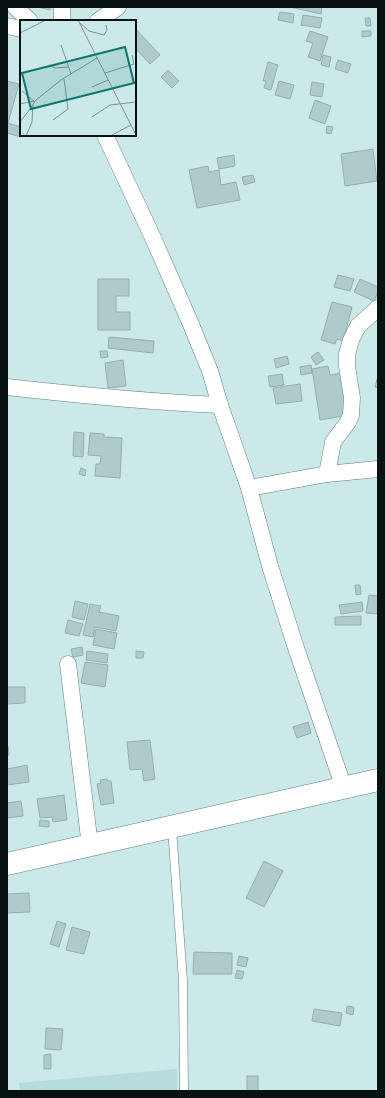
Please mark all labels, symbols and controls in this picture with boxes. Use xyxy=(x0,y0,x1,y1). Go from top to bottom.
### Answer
inset map xyxy=(20,20,136,136)

